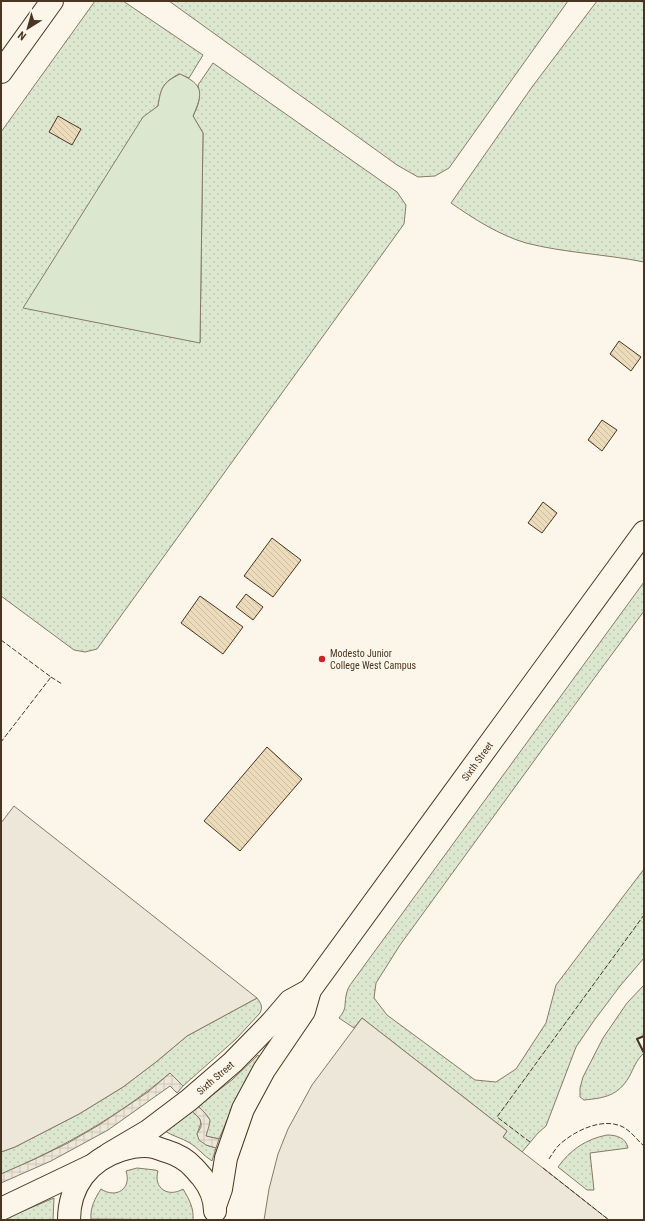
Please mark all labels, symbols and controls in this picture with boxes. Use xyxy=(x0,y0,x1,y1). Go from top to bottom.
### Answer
north arrow xyxy=(8,8,48,48)
text: N xyxy=(15,28,29,43)
place label: Modesto Junior College West Campus xyxy=(330,648,417,671)
marker: Modesto Junior College West Campus xyxy=(317,654,327,664)
street label: Sixth Street xyxy=(459,740,495,783)
street label: Sixth Street xyxy=(195,1059,236,1097)

